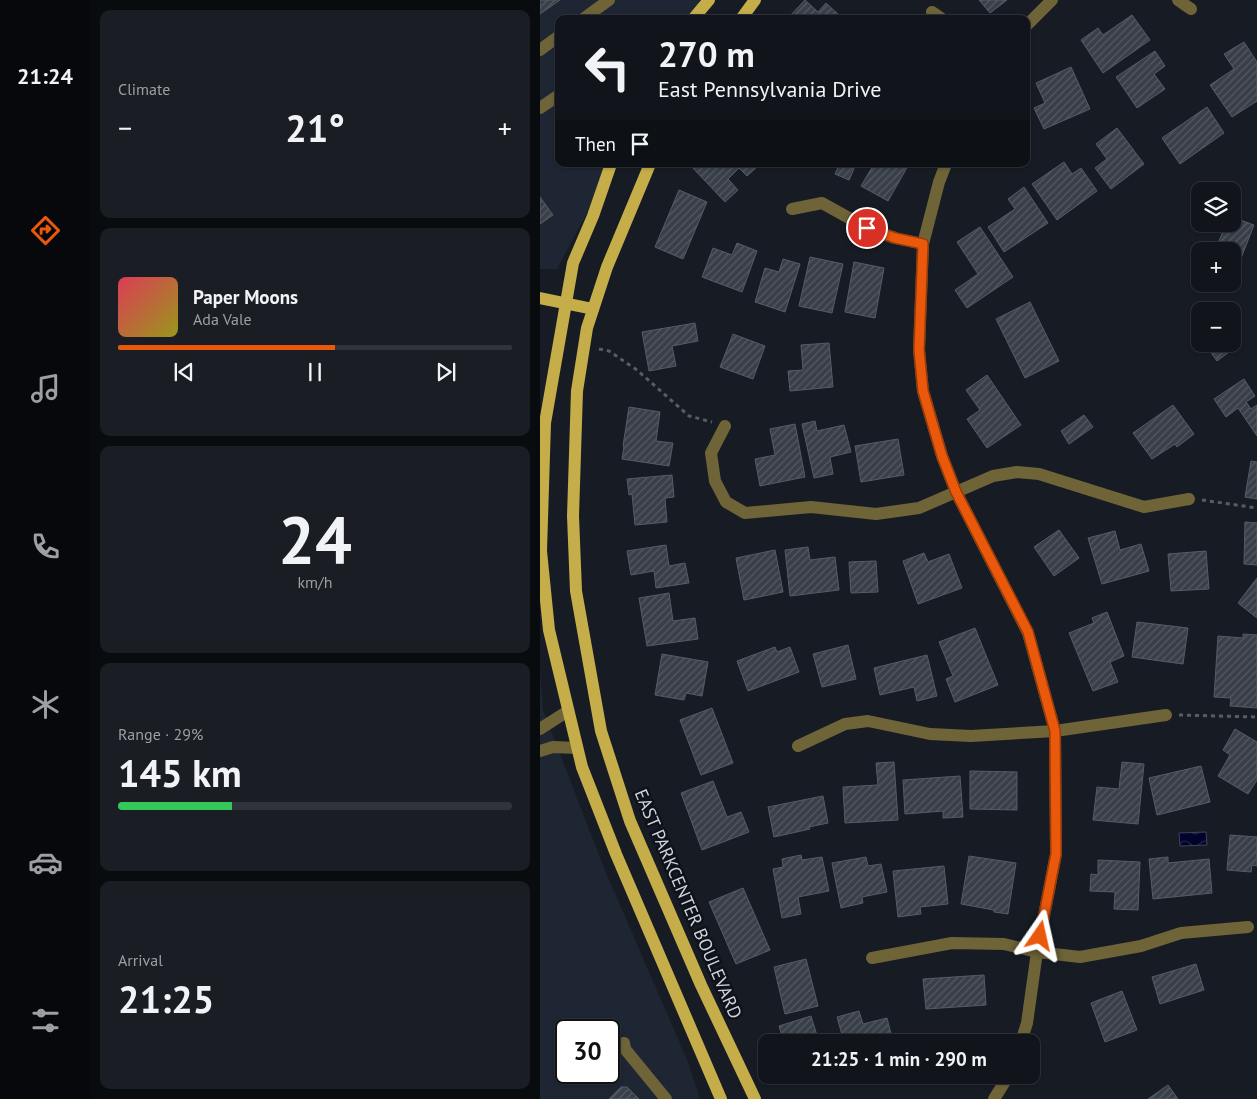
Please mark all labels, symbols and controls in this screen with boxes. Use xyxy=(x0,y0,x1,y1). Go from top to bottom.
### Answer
text: 270 m xyxy=(658,31,755,77)
icon: left xyxy=(575,35,640,100)
text: 21:24 xyxy=(17,62,73,90)
text: East Pennsylvania Drive xyxy=(658,75,882,103)
text: Climate xyxy=(118,79,170,99)
text: 21° xyxy=(285,103,345,152)
text: − xyxy=(118,109,132,146)
text: + xyxy=(498,109,512,146)
icon: arrive xyxy=(626,130,654,158)
text: Then xyxy=(575,132,616,156)
map controls xyxy=(1191,182,1241,352)
button: layers xyxy=(1191,182,1241,232)
pin xyxy=(846,207,888,249)
icon: directions xyxy=(28,213,63,248)
icon: arrive xyxy=(853,214,881,242)
button: + xyxy=(1191,242,1241,292)
text: Paper Moons xyxy=(193,285,298,309)
button: − xyxy=(1191,302,1241,352)
text: Ada Vale xyxy=(193,309,252,329)
icon: previous xyxy=(170,358,198,386)
icon: pause xyxy=(301,358,329,386)
icon: next xyxy=(432,358,460,386)
icon: music xyxy=(28,371,63,406)
text: 24 xyxy=(278,497,352,581)
icon: phone xyxy=(28,529,63,564)
text: km/h xyxy=(297,572,333,592)
icon: climate xyxy=(28,687,63,722)
text: Range · 29% xyxy=(118,724,203,744)
text: 145 km xyxy=(118,748,242,797)
street label: EAST PARKCENTER BOULEVARD xyxy=(630,786,747,1022)
icon: car xyxy=(28,845,63,880)
position arrow xyxy=(1013,909,1065,961)
text: Arrival xyxy=(118,950,163,970)
text: 21:25 xyxy=(118,974,214,1023)
icon: filters xyxy=(28,1003,63,1038)
speed limit sign: 30 xyxy=(555,1019,620,1084)
text: 21:25 · 1 min · 290 m xyxy=(811,1047,987,1071)

